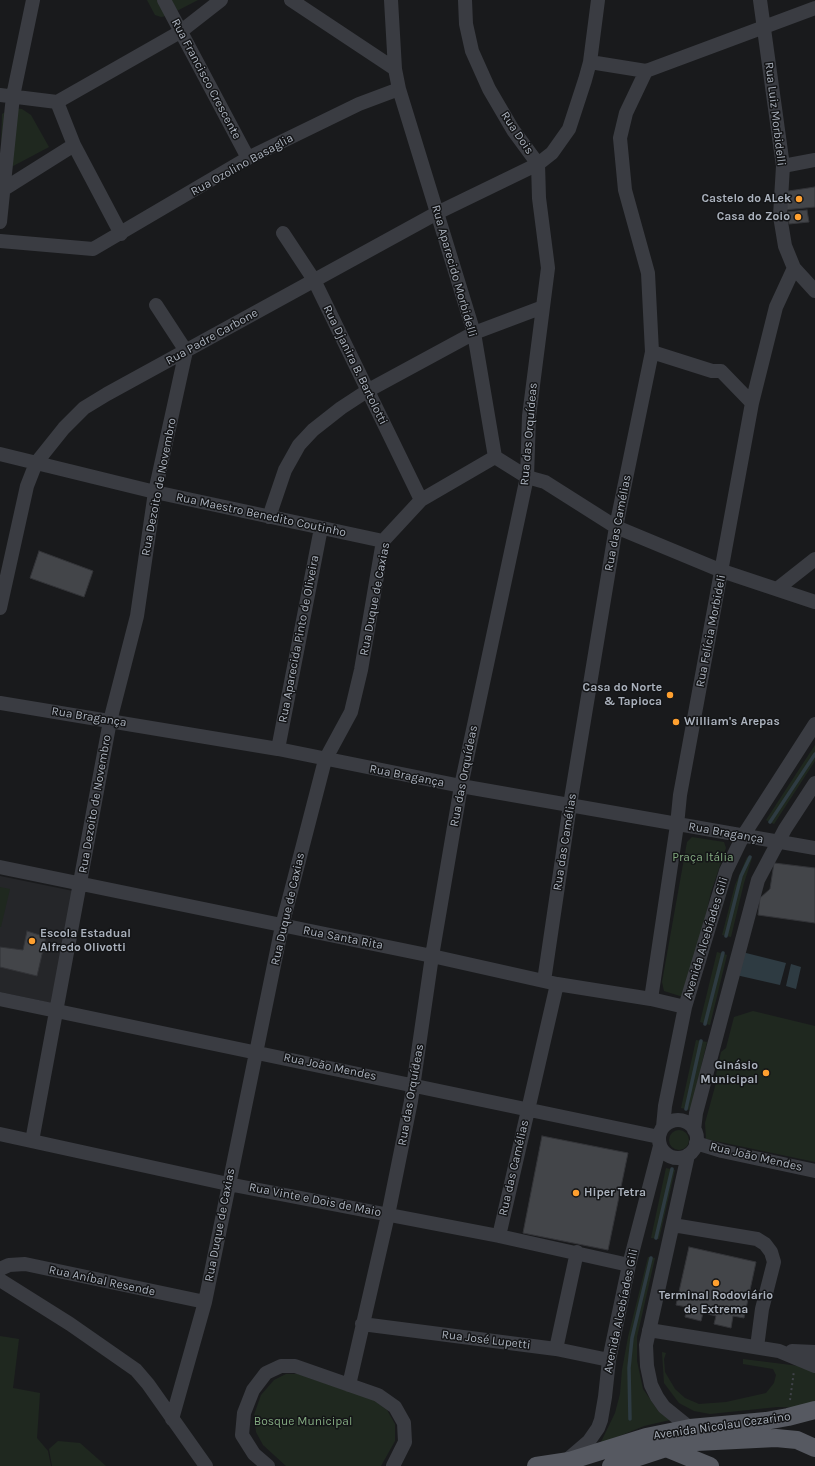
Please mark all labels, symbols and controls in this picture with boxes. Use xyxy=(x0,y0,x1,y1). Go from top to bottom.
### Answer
street label: Rua Francisco Crescente xyxy=(168,16,244,142)
street label: Rua Luiz Morbidelli xyxy=(761,61,789,167)
street label: Rua Dois xyxy=(497,109,537,157)
street label: Rua Ozolino Basaglia xyxy=(188,131,296,199)
place label: Castelo do ALek xyxy=(701,192,791,206)
marker: Castelo do ALek xyxy=(794,194,804,204)
street label: Rua Aparecido Morbidelli xyxy=(428,203,480,339)
place label: Casa do Zoio xyxy=(717,210,790,224)
marker: Casa do Zoio xyxy=(793,212,803,222)
street label: Rua Djanira B. Bartolotti xyxy=(320,303,390,427)
street label: Rua Padre Carbone xyxy=(163,306,261,368)
street label: Rua das Orquídeas xyxy=(517,382,541,486)
street label: Rua Dezoito de Novembro xyxy=(139,417,179,557)
street label: Rua das Camélias xyxy=(602,473,634,573)
street label: Rua Maestro Benedito Coutinho xyxy=(175,490,347,540)
street label: Rua Duque de Caxias xyxy=(357,541,393,657)
street label: Rua Aparecida Pinto de Oliveira xyxy=(276,554,322,724)
street label: Rua Felícia Morbideli xyxy=(693,574,729,688)
place label: Casa do Norte & Tapioca xyxy=(583,681,662,709)
marker: Casa do Norte & Tapioca xyxy=(665,690,675,700)
street label: Rua Bragança xyxy=(50,704,128,730)
place label: William's Arepas xyxy=(684,715,780,729)
marker: William's Arepas xyxy=(671,717,681,727)
street label: Rua das Orquídeas xyxy=(447,724,481,828)
street label: Rua Dezoito de Novembro xyxy=(76,734,114,874)
street label: Rua Bragança xyxy=(368,762,446,790)
street label: Rua das Camélias xyxy=(550,792,580,892)
street label: Rua Bragança xyxy=(687,819,765,847)
street label: Rua Duque de Caxias xyxy=(268,851,308,967)
park label: Praça Itália xyxy=(672,851,734,865)
street label: Avenida Alcebíades Gili xyxy=(681,875,731,1001)
street label: Rua Santa Rita xyxy=(302,923,384,953)
place label: Escola Estadual Alfredo Olivotti xyxy=(40,927,131,955)
marker: Escola Estadual Alfredo Olivotti xyxy=(27,936,37,946)
street label: Rua das Orquídeas xyxy=(395,1043,427,1147)
street label: Rua João Mendes xyxy=(282,1050,378,1084)
place label: Ginásio Municipal xyxy=(700,1059,758,1087)
marker: Ginásio Municipal xyxy=(761,1068,771,1078)
street label: Rua das Camélias xyxy=(496,1119,532,1217)
street label: Rua João Mendes xyxy=(708,1139,804,1175)
street label: Rua Duque de Caxias xyxy=(202,1167,238,1283)
street label: Rua Vinte e Dois de Maio xyxy=(248,1180,382,1220)
place label: Hiper Tetra xyxy=(584,1186,646,1200)
marker: Hiper Tetra xyxy=(571,1188,581,1198)
street label: Avenida Alcebíades Gili xyxy=(601,1248,641,1374)
street label: Rua Aníbal Resende xyxy=(48,1263,156,1299)
marker: Terminal Rodoviário de Extrema xyxy=(711,1278,721,1288)
place label: Terminal Rodoviário de Extrema xyxy=(659,1289,773,1317)
street label: Rua José Lupetti xyxy=(441,1327,531,1353)
street label: Avenida Nicolau Cezarino xyxy=(652,1409,792,1443)
park label: Bosque Municipal xyxy=(254,1415,352,1429)

